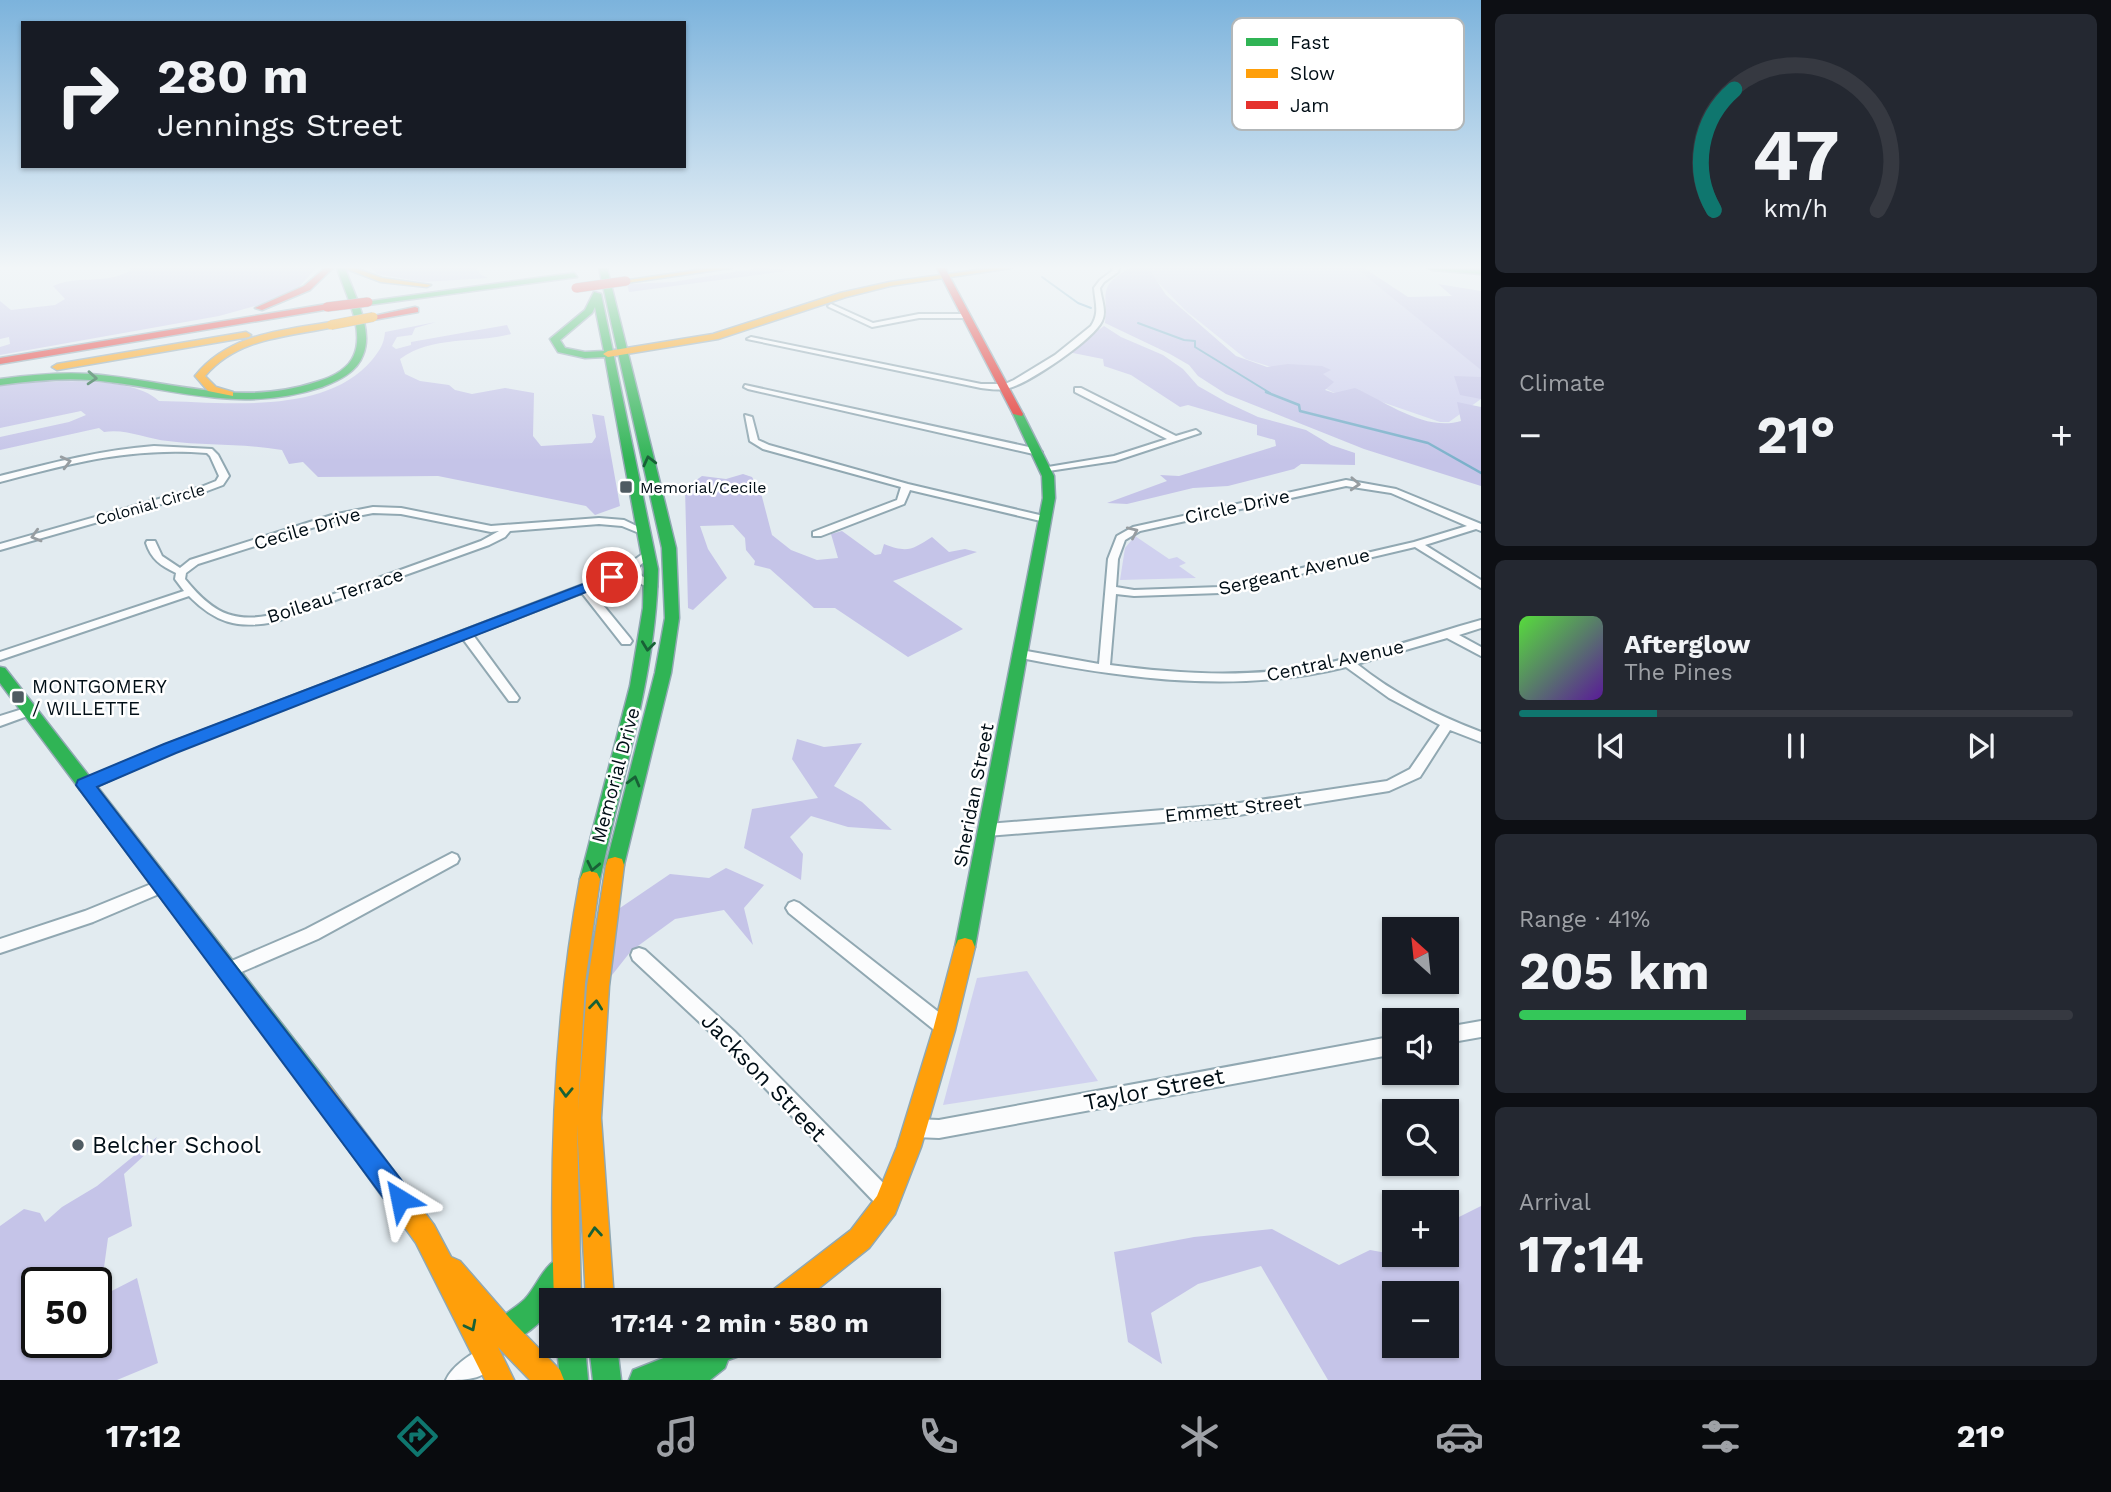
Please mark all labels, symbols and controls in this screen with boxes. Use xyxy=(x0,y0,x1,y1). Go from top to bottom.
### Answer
legend xyxy=(1232,18,1464,130)
text: Fast xyxy=(1290,31,1329,54)
text: 280 m xyxy=(157,47,309,105)
icon: right xyxy=(42,49,133,140)
text: Slow xyxy=(1290,62,1335,85)
text: Jam xyxy=(1290,94,1329,117)
text: Jennings Street xyxy=(157,106,402,144)
text: 47 xyxy=(1752,112,1840,198)
text: km/h xyxy=(1764,193,1828,222)
one-way arrow xyxy=(87,370,98,385)
text: Climate xyxy=(1519,370,1605,397)
text: 21° xyxy=(1756,405,1836,466)
text: − xyxy=(1519,413,1542,457)
text: + xyxy=(2050,413,2073,457)
one-way arrow xyxy=(643,455,657,467)
one-way arrow xyxy=(60,456,72,470)
one-way arrow xyxy=(1350,476,1361,491)
place label: Memorial/Cecile xyxy=(640,478,767,497)
marker: Memorial/Cecile xyxy=(618,479,634,495)
street label: Colonial Circle xyxy=(93,480,207,529)
street label: Circle Drive xyxy=(1183,484,1292,529)
street label: Cecile Drive xyxy=(251,502,363,555)
one-way arrow xyxy=(1126,526,1138,540)
one-way arrow xyxy=(31,528,43,543)
street label: Sergeant Avenue xyxy=(1216,543,1372,600)
pin xyxy=(582,547,642,607)
icon: arrive xyxy=(593,558,631,596)
street label: Boileau Terrace xyxy=(264,563,406,628)
text: Afterglow xyxy=(1624,629,1750,659)
street label: Central Avenue xyxy=(1264,635,1406,686)
one-way arrow xyxy=(641,640,656,651)
text: The Pines xyxy=(1624,659,1733,686)
place label: MONTGOMERY / WILLETTE xyxy=(32,675,167,720)
marker: MONTGOMERY / WILLETTE xyxy=(10,689,26,705)
street label: Memorial Drive xyxy=(586,705,645,845)
street label: Sheridan Street xyxy=(948,721,999,869)
icon: previous xyxy=(1592,727,1630,765)
icon: pause xyxy=(1777,727,1815,765)
icon: next xyxy=(1962,727,2000,765)
one-way arrow xyxy=(626,775,640,787)
street label: Emmett Street xyxy=(1164,790,1303,827)
one-way arrow xyxy=(586,860,601,872)
text: Range · 41% xyxy=(1519,906,1650,933)
north arrow xyxy=(1382,917,1460,994)
map controls xyxy=(1382,917,1459,1358)
text: 205 km xyxy=(1519,941,1710,1002)
one-way arrow xyxy=(588,999,603,1010)
street label: Jackson Street xyxy=(695,1007,832,1148)
button: sound xyxy=(1382,1008,1459,1085)
street label: Taylor Street xyxy=(1082,1063,1227,1116)
one-way arrow xyxy=(559,1086,574,1097)
button: search xyxy=(1382,1099,1459,1176)
place label: Belcher School xyxy=(92,1132,261,1159)
marker: Belcher School xyxy=(70,1137,86,1153)
position arrow xyxy=(363,1162,437,1236)
text: Arrival xyxy=(1519,1189,1591,1216)
button: + xyxy=(1382,1190,1459,1267)
text: 17:14 xyxy=(1519,1224,1644,1285)
one-way arrow xyxy=(588,1226,603,1237)
speed limit sign: 50 xyxy=(21,1267,112,1358)
button: − xyxy=(1382,1281,1459,1358)
text: 17:14 · 2 min · 580 m xyxy=(611,1308,869,1338)
one-way arrow xyxy=(462,1318,476,1331)
icon: directions xyxy=(393,1412,442,1461)
icon: music xyxy=(653,1412,702,1461)
icon: phone xyxy=(914,1412,963,1461)
icon: climate xyxy=(1175,1412,1224,1461)
icon: car xyxy=(1435,1412,1484,1461)
icon: filters xyxy=(1696,1412,1745,1461)
text: 17:12 xyxy=(106,1417,181,1455)
text: 21° xyxy=(1956,1417,2005,1455)

